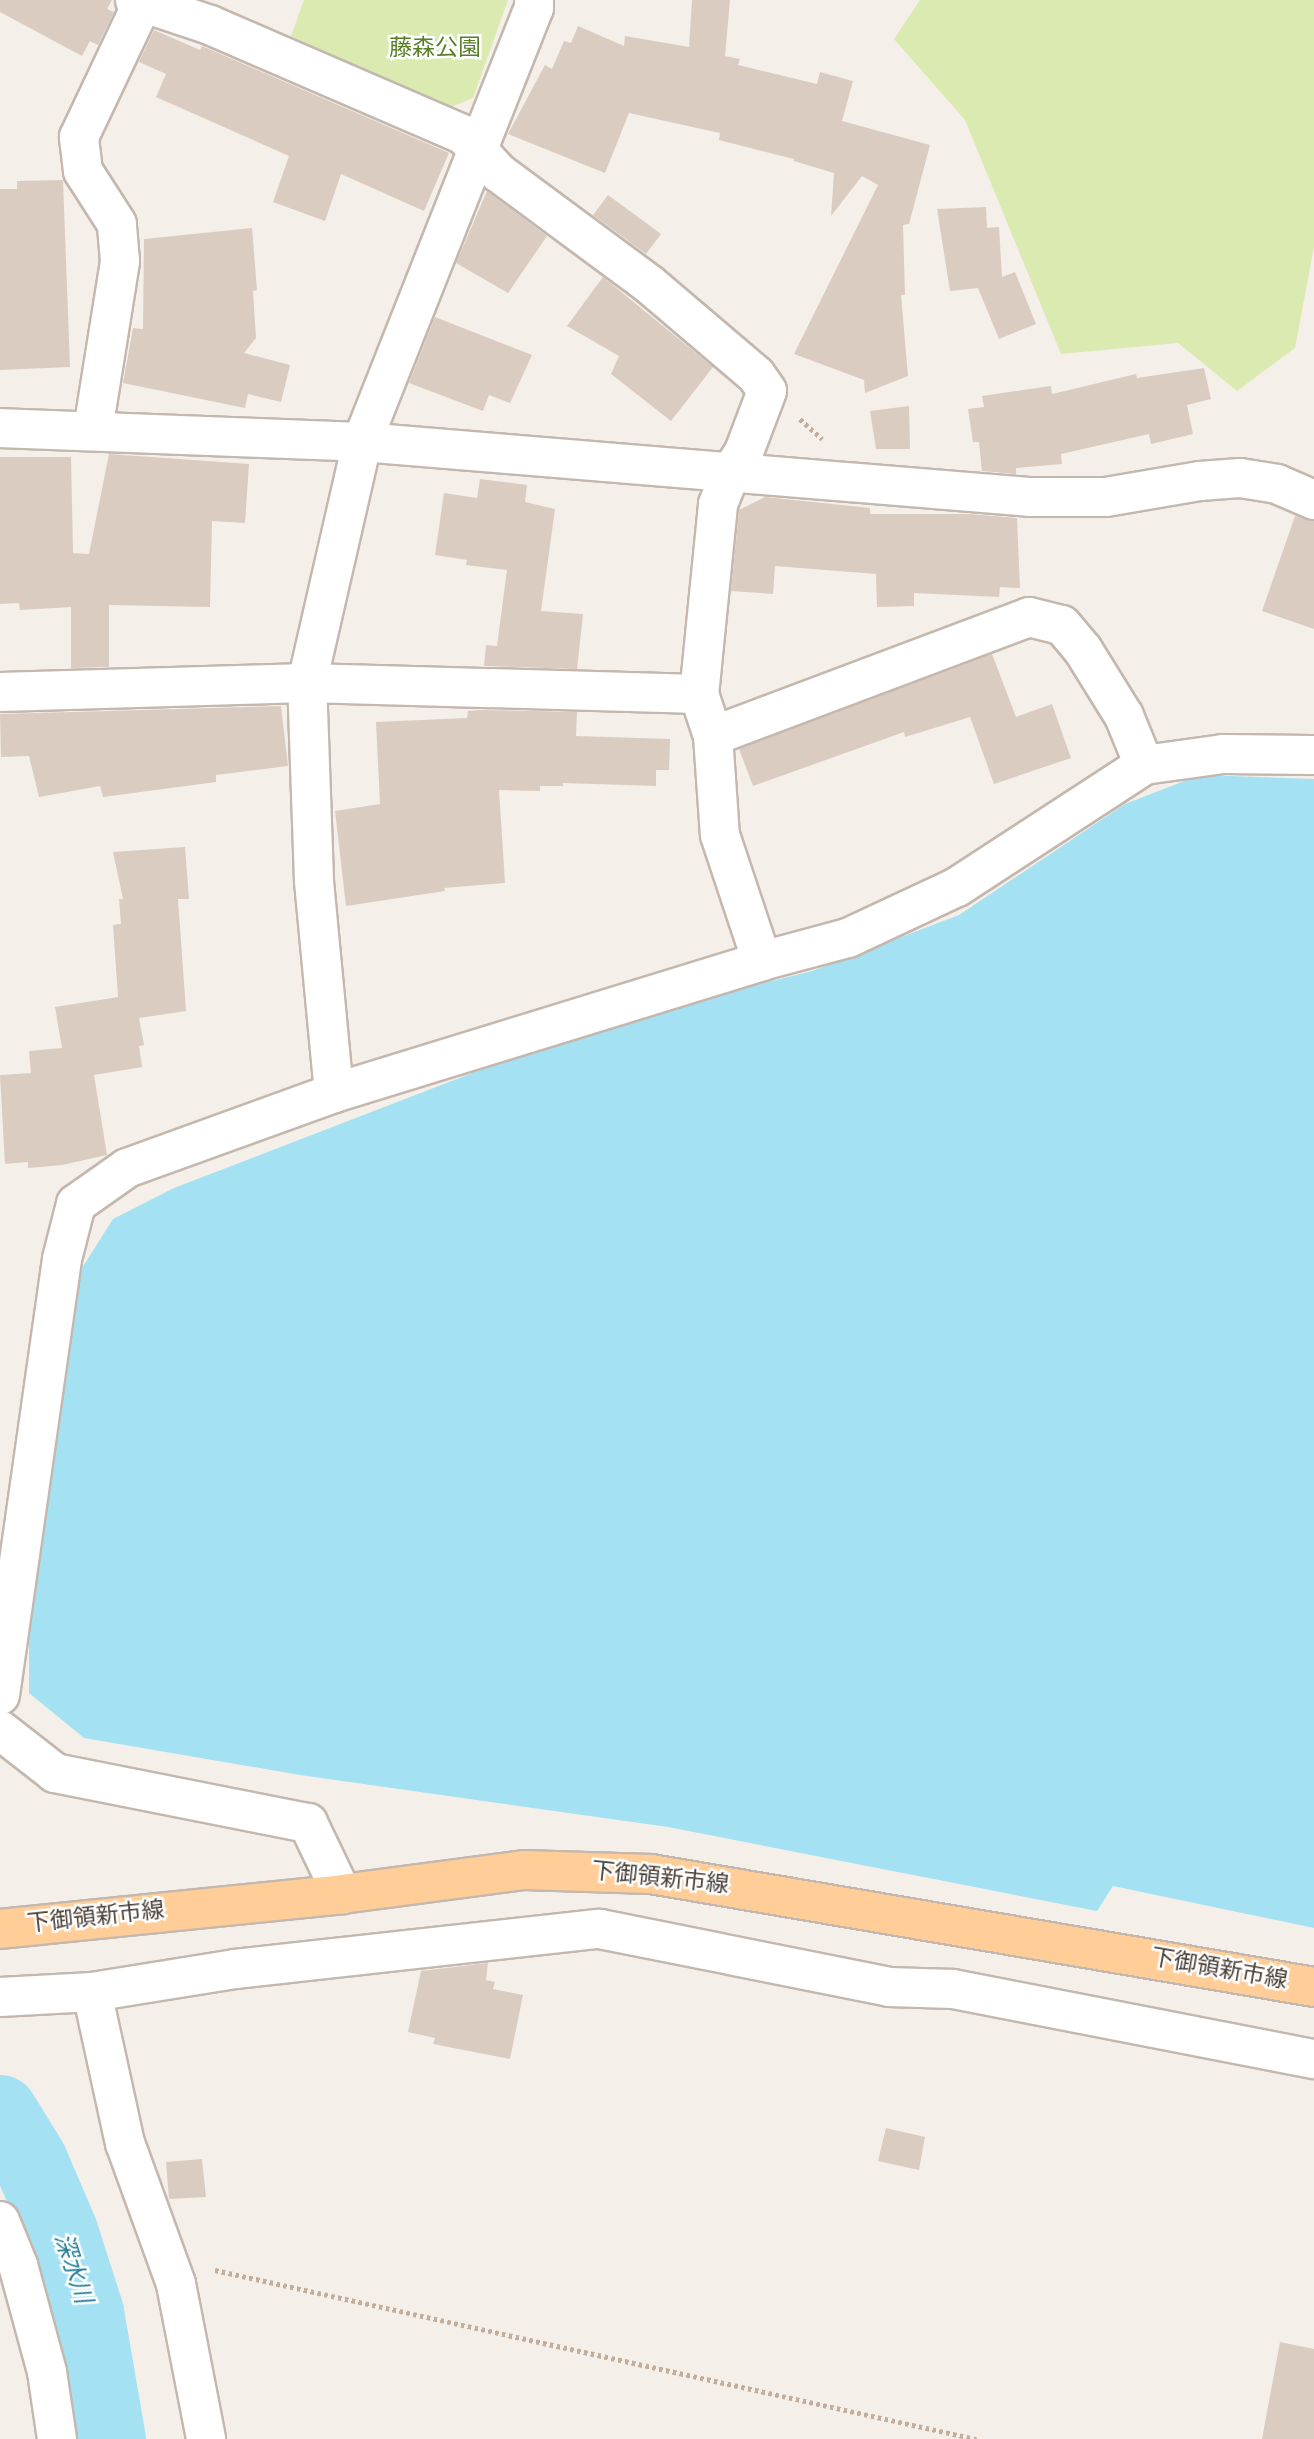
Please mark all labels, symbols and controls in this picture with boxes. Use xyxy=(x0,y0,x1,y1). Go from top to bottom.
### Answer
park label: 藤森公園 xyxy=(389,36,481,64)
street label: 下御領新市線 xyxy=(590,1859,730,1901)
street label: 下御領新市線 xyxy=(26,1898,166,1940)
street label: 下御領新市線 xyxy=(1149,1945,1289,1997)
water label: 深水川 xyxy=(46,2230,96,2308)

